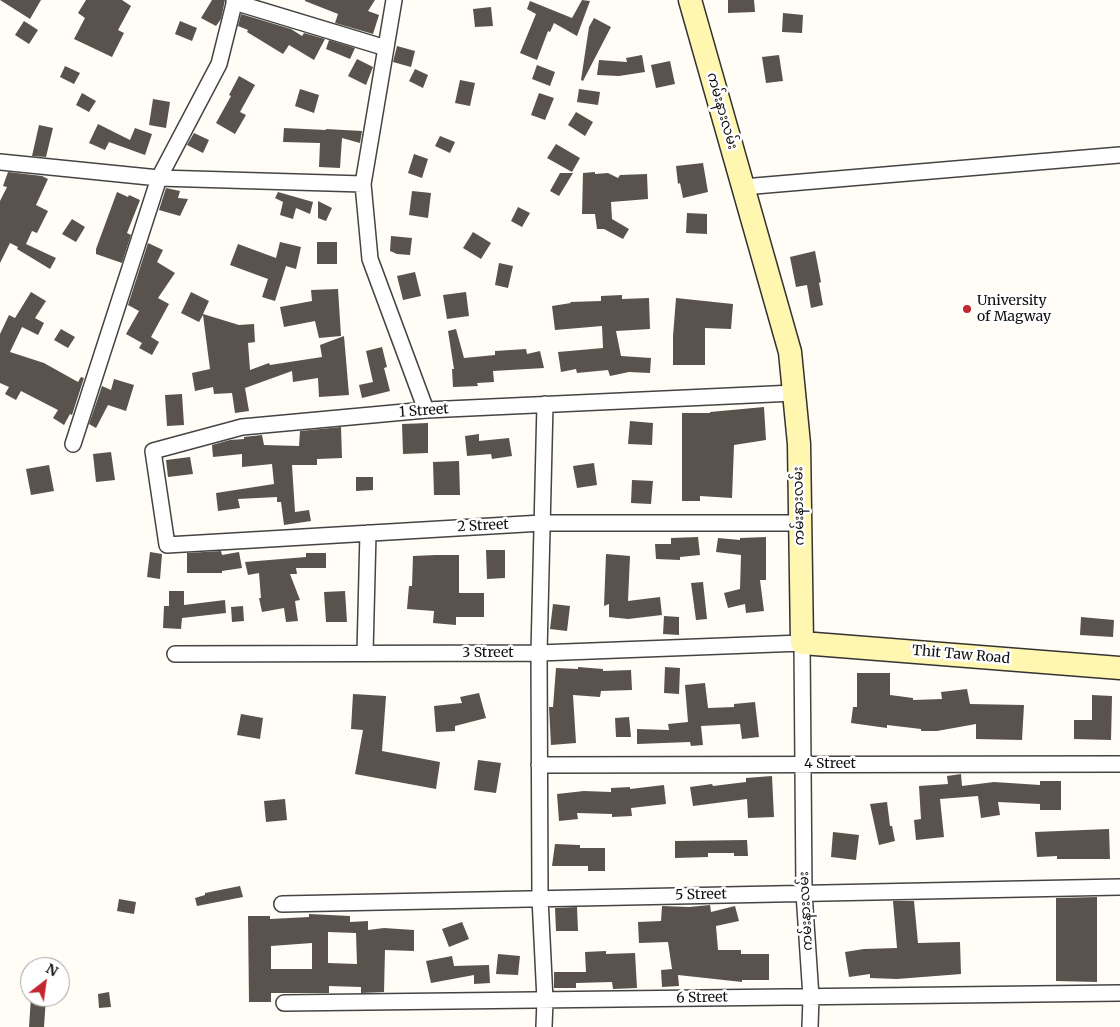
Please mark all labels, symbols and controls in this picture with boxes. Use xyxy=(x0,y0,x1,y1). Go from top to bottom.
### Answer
street label: ကမ်းနားလမ်း xyxy=(703,71,741,151)
place label: University of Magway xyxy=(977,293,1051,326)
marker: University of Magway xyxy=(961,303,973,315)
street label: 1 Street xyxy=(399,401,449,421)
street label: ကမ်းနားလမ်း xyxy=(790,466,808,546)
street label: 2 Street xyxy=(457,516,509,536)
street label: Thit Taw Road xyxy=(911,642,1011,668)
street label: 3 Street xyxy=(462,645,514,661)
street label: 4 Street xyxy=(804,756,856,772)
street label: ကမ်းနားလမ်း xyxy=(796,871,816,951)
street label: 5 Street xyxy=(675,886,727,904)
north arrow xyxy=(20,957,70,1007)
text: N xyxy=(43,959,61,980)
street label: 6 Street xyxy=(676,989,728,1007)

